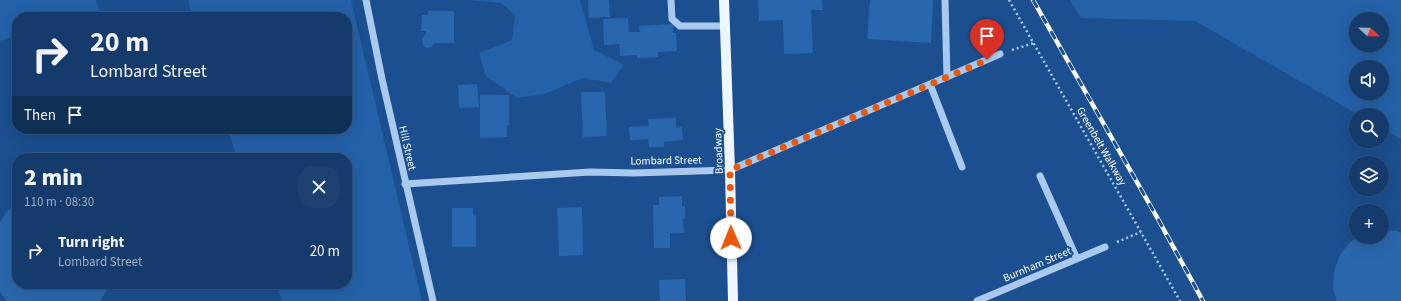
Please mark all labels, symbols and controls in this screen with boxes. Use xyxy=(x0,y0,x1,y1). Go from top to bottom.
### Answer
north arrow xyxy=(1349,12,1389,52)
map controls xyxy=(1349,12,1389,244)
pin xyxy=(970,19,1004,60)
text: 20 m xyxy=(90,22,149,62)
icon: arrive xyxy=(976,25,998,47)
icon: right xyxy=(24,28,76,80)
text: Lombard Street xyxy=(90,59,207,84)
button: sound xyxy=(1349,60,1389,100)
icon: arrive xyxy=(64,104,86,126)
street label: Greenbelt Walkway xyxy=(1073,104,1130,188)
text: Then xyxy=(24,105,56,126)
button: search xyxy=(1349,108,1389,148)
street label: Hill Street xyxy=(395,124,420,172)
street label: Broadway xyxy=(710,128,727,174)
street label: Lombard Street xyxy=(630,152,702,169)
button: layers xyxy=(1349,156,1389,196)
text: 2 min xyxy=(24,160,83,195)
button: close xyxy=(298,166,340,208)
text: 110 m · 08:30 xyxy=(24,193,94,211)
button: + xyxy=(1349,204,1389,244)
position arrow xyxy=(710,217,752,259)
text: Turn right xyxy=(58,232,124,253)
icon: right xyxy=(24,240,46,262)
text: 20 m xyxy=(310,241,340,262)
street label: Burnham Street xyxy=(1001,243,1074,286)
text: Lombard Street xyxy=(58,253,142,271)

